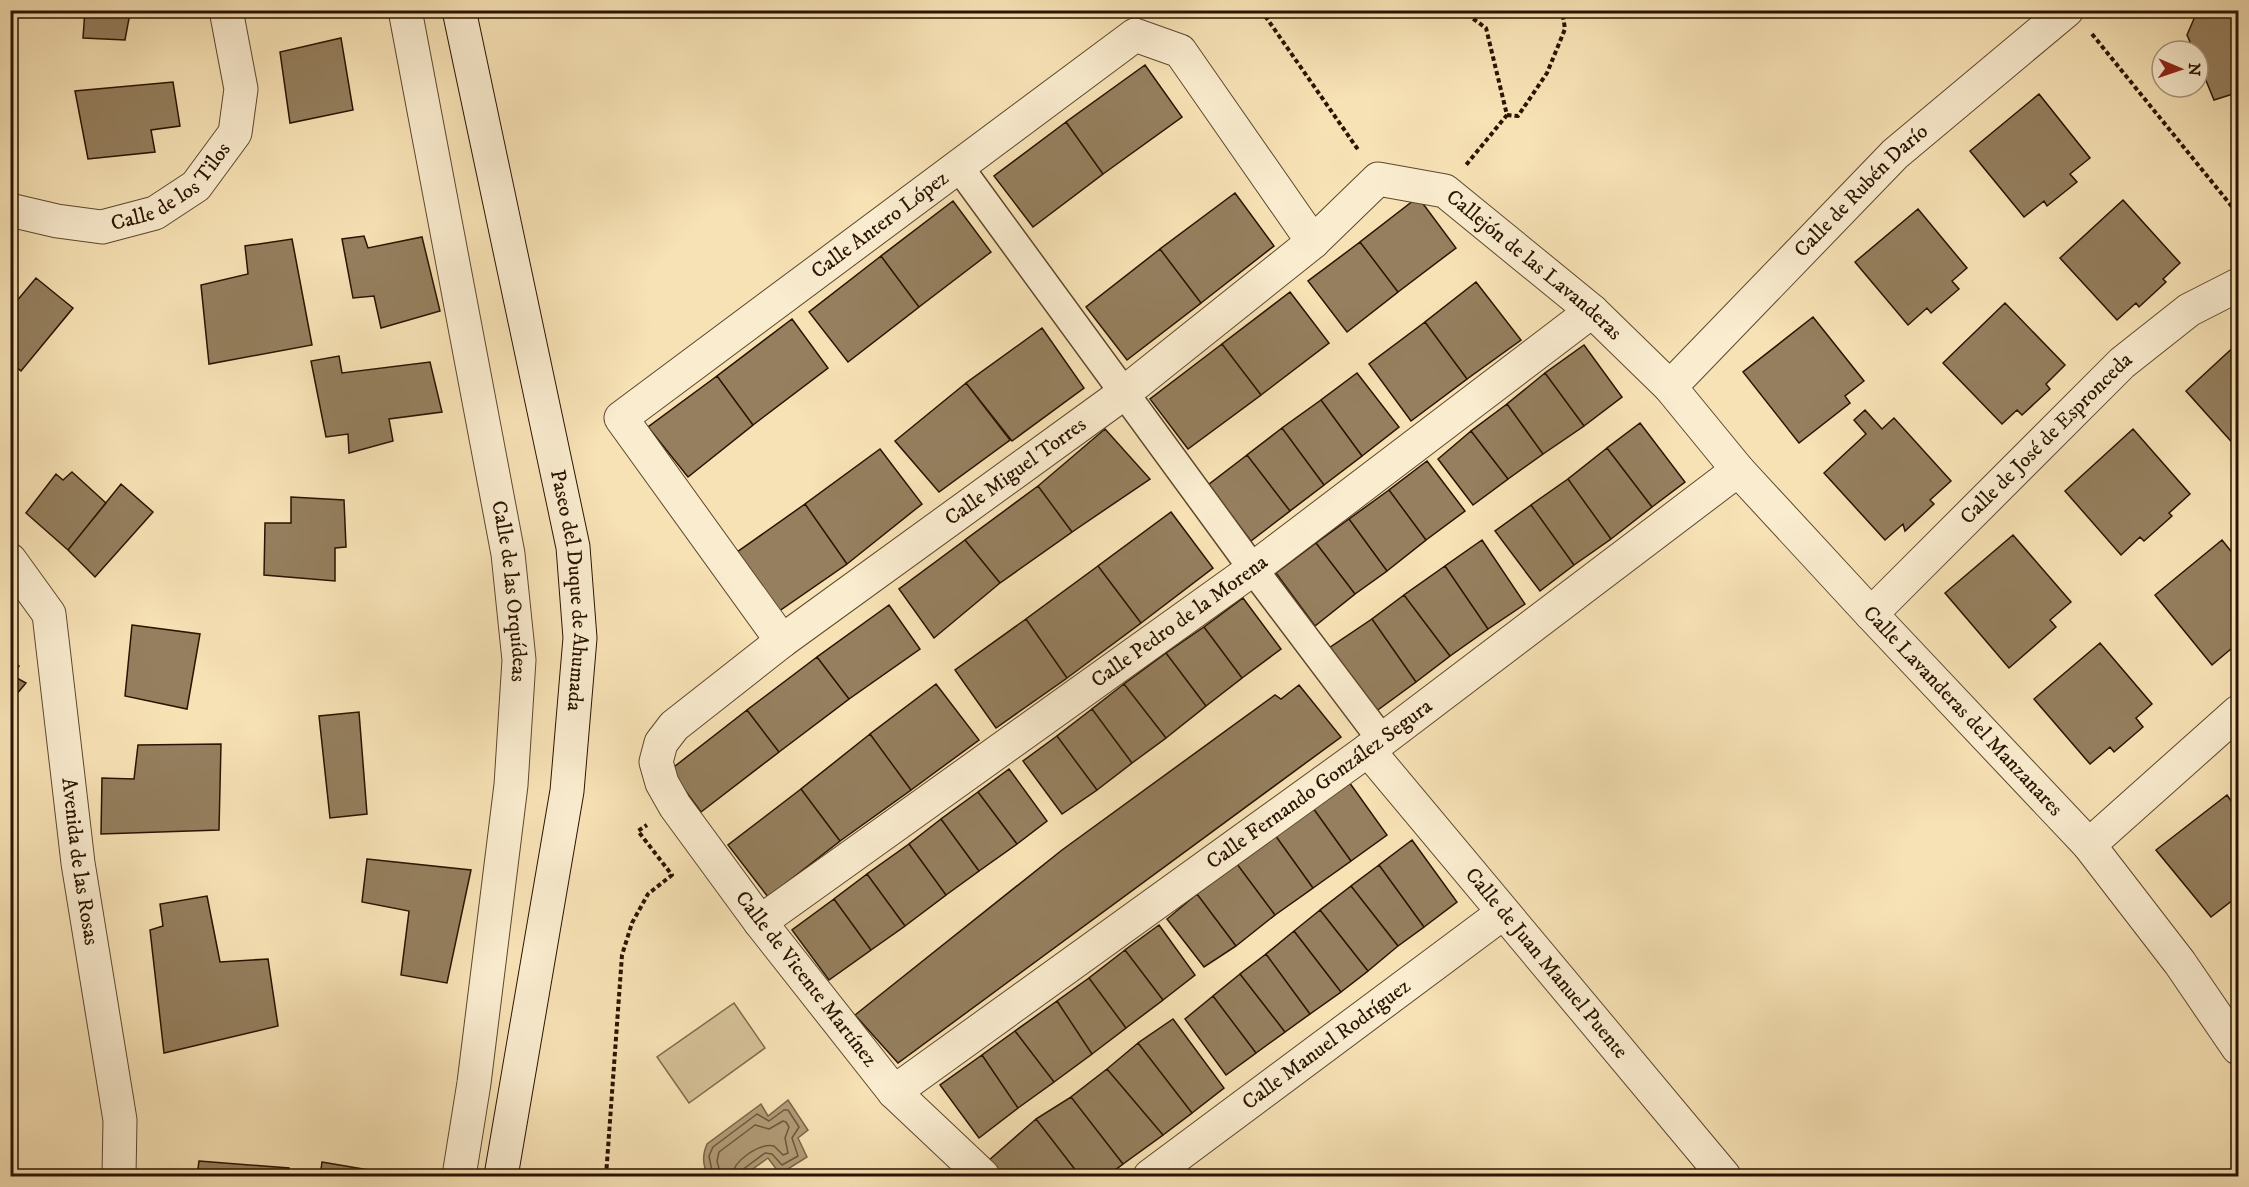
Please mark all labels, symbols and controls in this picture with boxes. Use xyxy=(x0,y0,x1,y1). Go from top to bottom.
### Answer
north arrow xyxy=(2150,39,2210,99)
text: N xyxy=(2184,63,2204,76)
street label: Calle de Rubén Darío xyxy=(1789,119,1934,263)
street label: Calle de los Tilos xyxy=(108,137,237,237)
street label: Calle Antero López xyxy=(806,165,954,285)
street label: Callejón de las Lavanderas xyxy=(1441,184,1627,346)
street label: Calle de José de Espronceda xyxy=(1955,347,2138,530)
street label: Calle Miguel Torres xyxy=(940,412,1091,532)
street label: Paseo del Duque de Ahumada xyxy=(544,467,593,712)
street label: Calle de las Orquídeas xyxy=(485,498,532,683)
street label: Calle Pedro de la Morena xyxy=(1086,549,1273,694)
street label: Calle Lavanderas del Manzanares xyxy=(1857,601,2068,822)
street label: Calle Fernando González Segura xyxy=(1201,693,1438,875)
street label: Avenida de las Rosas xyxy=(55,776,104,947)
street label: Calle de Juan Manuel Puente xyxy=(1459,863,1634,1064)
street label: Calle de Vicente Martínez xyxy=(729,886,883,1072)
street label: Calle Manuel Rodríguez xyxy=(1237,973,1416,1116)

